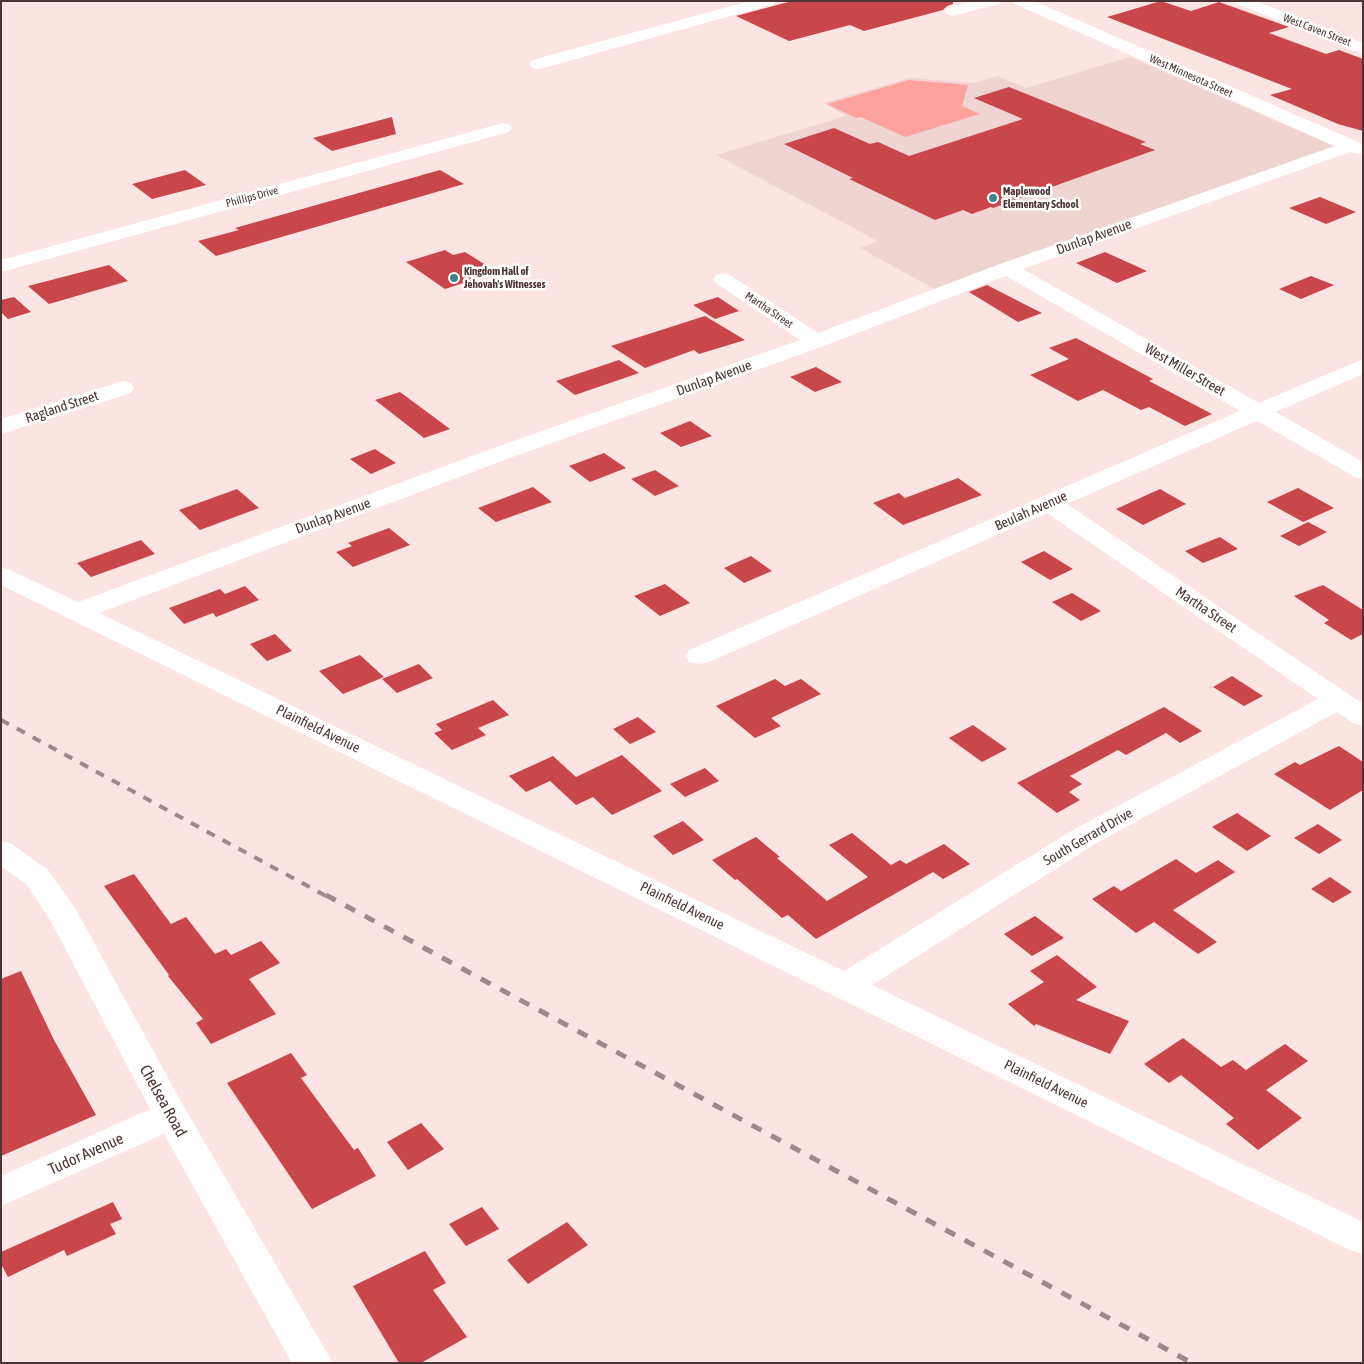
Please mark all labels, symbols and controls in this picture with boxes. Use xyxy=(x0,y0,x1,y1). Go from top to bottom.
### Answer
street label: West Caven Street xyxy=(1281,11,1353,49)
street label: West Minnesota Street xyxy=(1147,52,1235,100)
street label: Phillips Drive xyxy=(224,184,280,210)
place label: Maplewood Elementary School xyxy=(1003,185,1079,211)
marker: Maplewood Elementary School xyxy=(987,192,999,204)
street label: Dunlap Avenue xyxy=(1054,216,1134,258)
place label: Kingdom Hall of Jehovah's Witnesses xyxy=(464,265,545,291)
marker: Kingdom Hall of Jehovah's Witnesses xyxy=(448,272,460,284)
street label: Martha Street xyxy=(743,289,795,331)
street label: West Miller Street xyxy=(1142,340,1228,400)
street label: Dunlap Avenue xyxy=(674,357,754,399)
street label: Ragland Street xyxy=(23,387,101,427)
street label: Beulah Avenue xyxy=(992,488,1070,534)
street label: Dunlap Avenue xyxy=(293,495,373,537)
street label: Martha Street xyxy=(1172,584,1240,636)
street label: Plainfield Avenue xyxy=(273,701,363,757)
street label: South Gerrard Drive xyxy=(1040,805,1136,869)
street label: Plainfield Avenue xyxy=(637,878,727,934)
street label: Plainfield Avenue xyxy=(1001,1056,1091,1112)
street label: Chelsea Road xyxy=(135,1062,191,1140)
street label: Tudor Avenue xyxy=(45,1129,127,1179)

